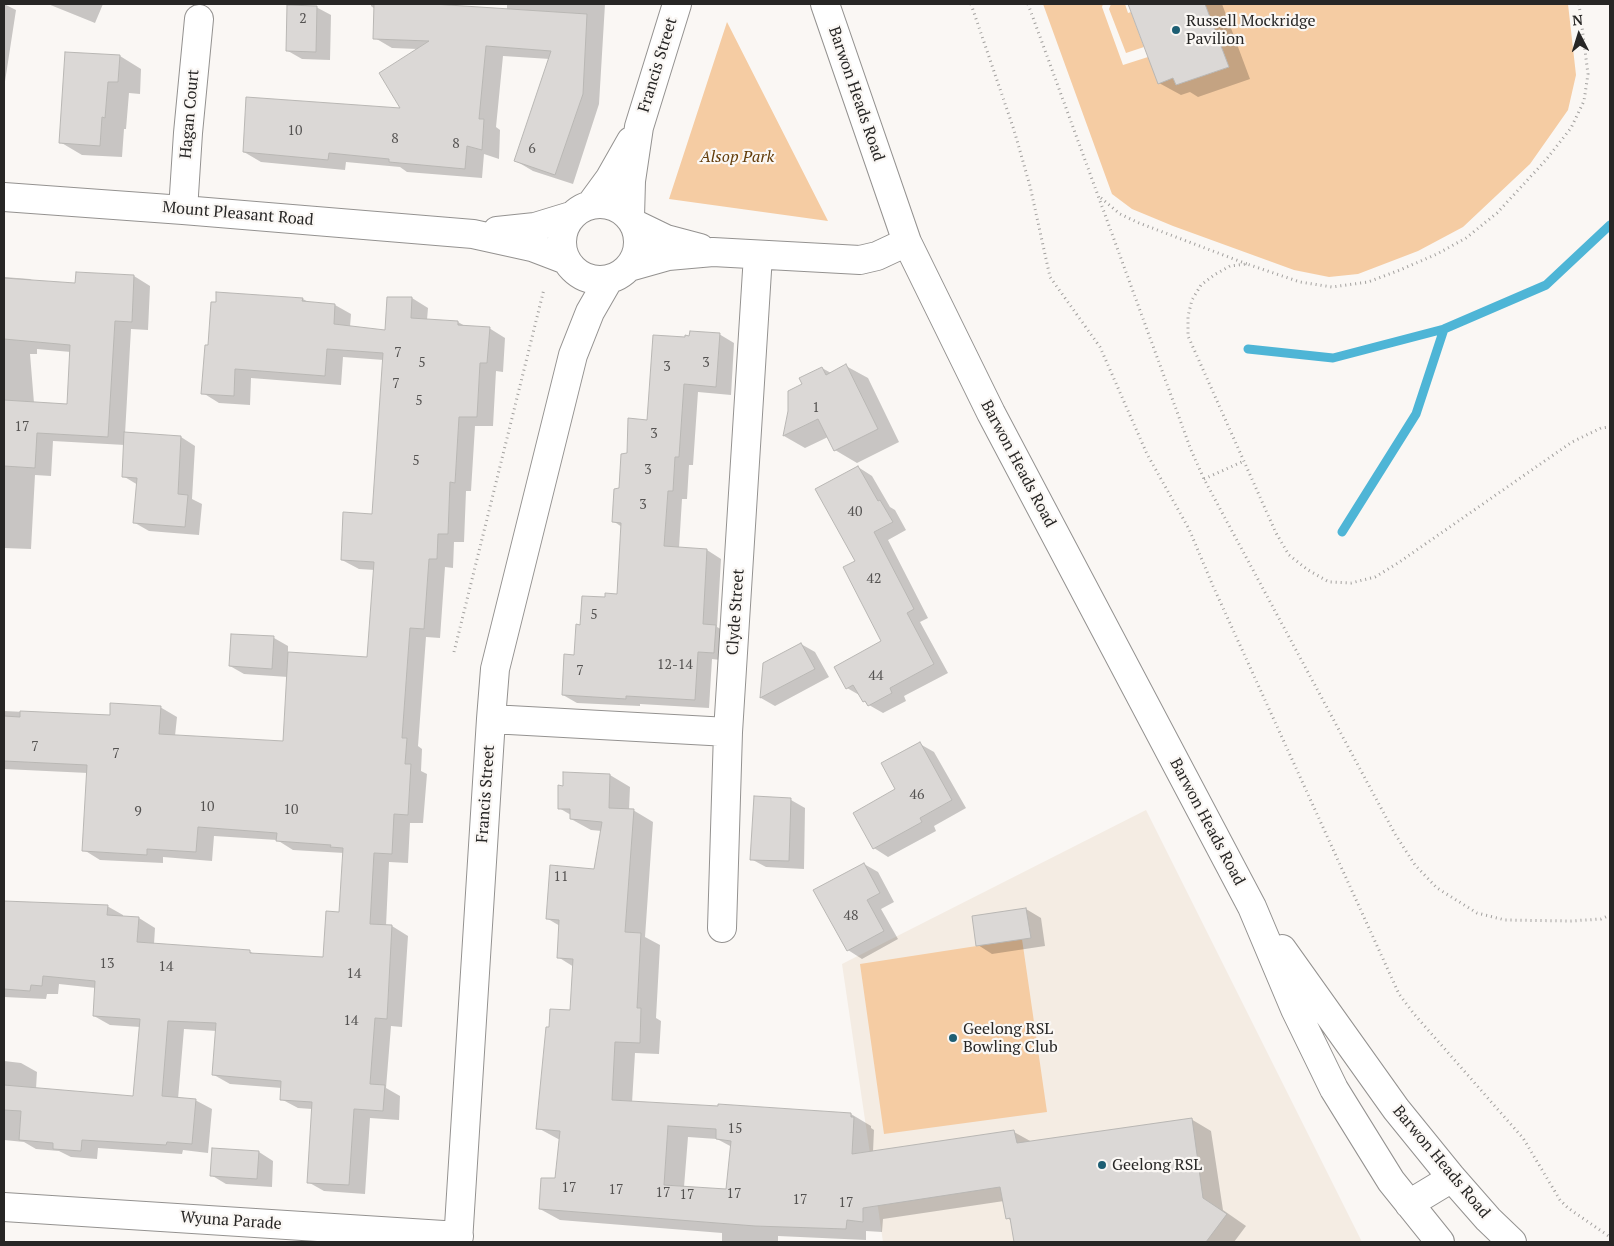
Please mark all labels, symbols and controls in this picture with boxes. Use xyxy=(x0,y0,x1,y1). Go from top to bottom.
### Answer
north arrow xyxy=(1554,10,1604,60)
text: N xyxy=(1572,10,1584,29)
house number: 2 xyxy=(299,11,307,27)
place label: Russell Mockridge Pavilion xyxy=(1186,11,1316,49)
street label: Francis Street xyxy=(634,15,682,115)
street label: Barwon Heads Road xyxy=(824,24,888,164)
marker: Russell Mockridge Pavilion xyxy=(1170,24,1182,36)
street label: Hagan Court xyxy=(177,69,203,159)
house number: 10 xyxy=(288,123,302,139)
house number: 8 xyxy=(391,131,399,147)
house number: 8 xyxy=(452,136,460,152)
house number: 6 xyxy=(528,141,536,157)
park label: Alsop Park xyxy=(700,147,774,167)
street label: Mount Pleasant Road xyxy=(162,198,314,230)
house number: 7 xyxy=(394,345,402,361)
house number: 5 xyxy=(418,355,426,371)
house number: 3 xyxy=(702,355,710,371)
house number: 3 xyxy=(663,359,671,375)
house number: 7 xyxy=(392,376,400,392)
house number: 5 xyxy=(415,393,423,409)
street label: Barwon Heads Road xyxy=(976,397,1060,531)
house number: 1 xyxy=(812,400,820,416)
house number: 17 xyxy=(15,419,29,435)
house number: 3 xyxy=(650,426,658,442)
house number: 5 xyxy=(412,453,420,469)
house number: 3 xyxy=(644,462,652,478)
house number: 3 xyxy=(639,497,647,513)
house number: 40 xyxy=(848,504,862,520)
street label: Clyde Street xyxy=(723,568,749,656)
house number: 42 xyxy=(867,571,881,587)
house number: 5 xyxy=(590,607,598,623)
house number: 12-14 xyxy=(657,657,693,673)
house number: 7 xyxy=(576,663,584,679)
house number: 44 xyxy=(869,668,883,684)
house number: 7 xyxy=(31,739,39,755)
street label: Francis Street xyxy=(473,744,499,844)
house number: 7 xyxy=(112,746,120,762)
street label: Barwon Heads Road xyxy=(1165,755,1249,889)
house number: 46 xyxy=(910,787,924,803)
house number: 10 xyxy=(200,799,214,815)
house number: 10 xyxy=(284,802,298,818)
house number: 9 xyxy=(134,804,142,820)
house number: 11 xyxy=(554,869,568,885)
house number: 48 xyxy=(844,908,858,924)
house number: 13 xyxy=(100,956,114,972)
house number: 14 xyxy=(159,959,173,975)
house number: 14 xyxy=(347,966,361,982)
house number: 14 xyxy=(344,1013,358,1029)
place label: Geelong RSL Bowling Club xyxy=(963,1019,1058,1057)
marker: Geelong RSL Bowling Club xyxy=(947,1032,959,1044)
street label: Barwon Heads Road xyxy=(1388,1102,1494,1222)
house number: 15 xyxy=(728,1121,742,1137)
place label: Geelong RSL xyxy=(1112,1155,1202,1175)
marker: Geelong RSL xyxy=(1096,1159,1108,1171)
house number: 17 xyxy=(562,1180,576,1196)
house number: 17 xyxy=(609,1182,623,1198)
house number: 17 xyxy=(656,1185,670,1201)
house number: 17 xyxy=(727,1186,741,1202)
house number: 17 xyxy=(680,1187,694,1203)
house number: 17 xyxy=(793,1192,807,1208)
house number: 17 xyxy=(839,1195,853,1211)
street label: Wyuna Parade xyxy=(180,1208,282,1234)

